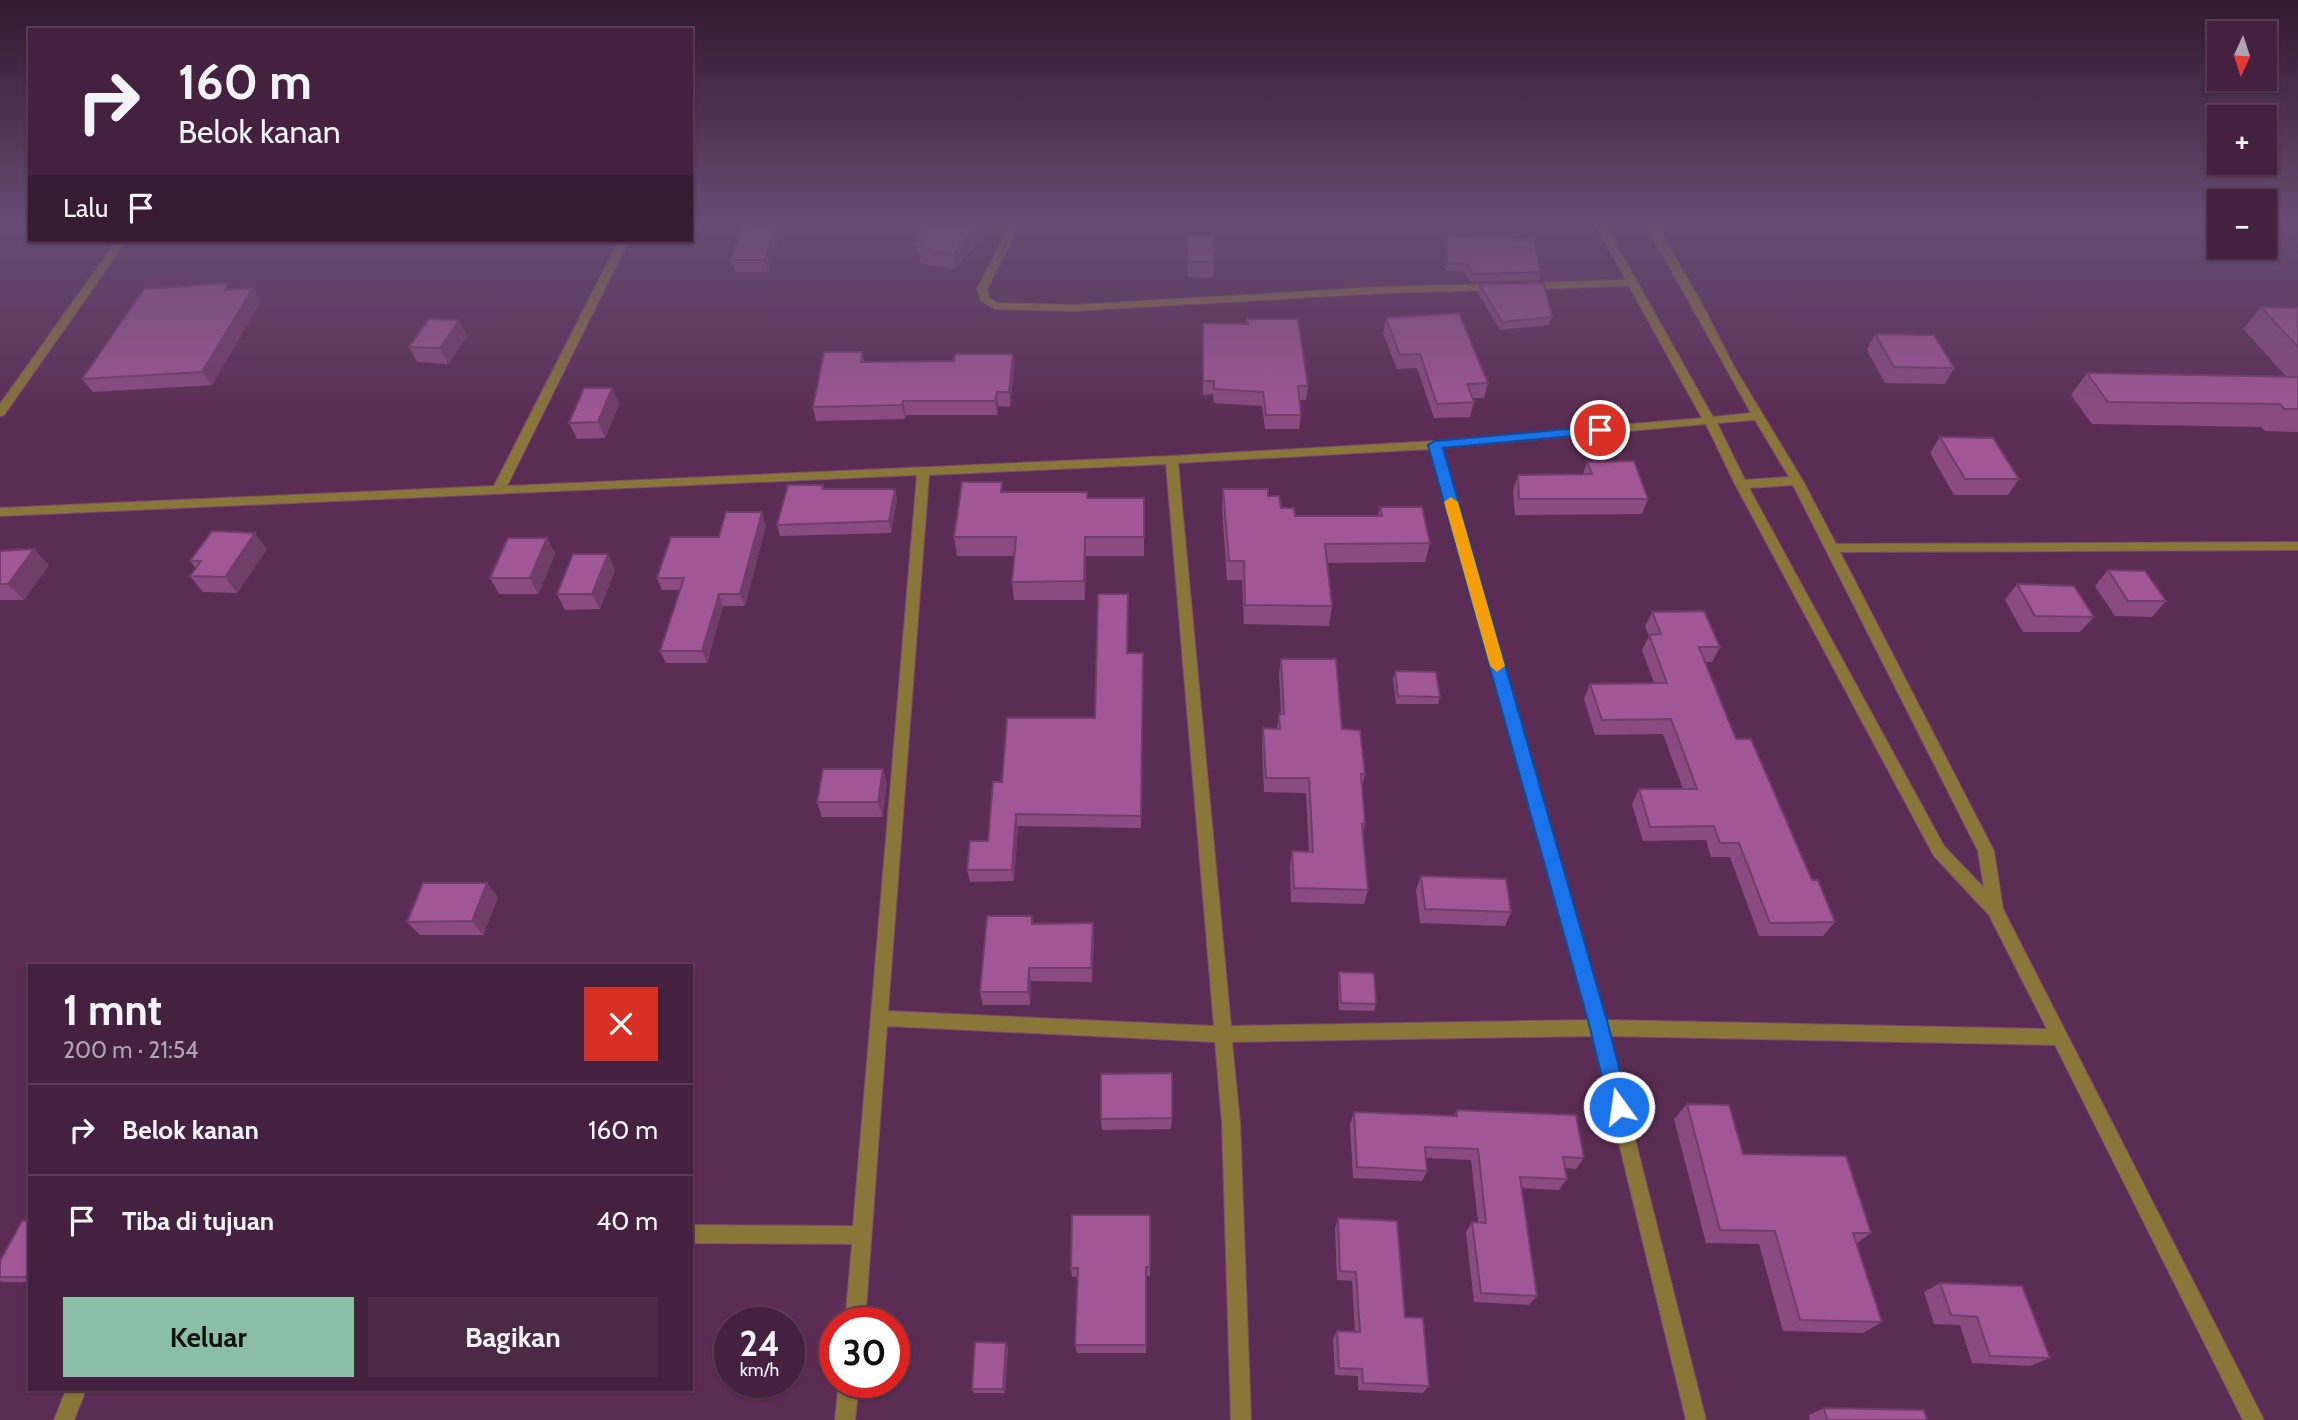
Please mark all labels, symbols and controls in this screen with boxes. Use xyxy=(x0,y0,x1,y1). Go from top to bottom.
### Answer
north arrow xyxy=(2207,21,2277,91)
map controls xyxy=(2207,21,2277,259)
text: 160 m xyxy=(178,52,312,111)
icon: right xyxy=(63,56,154,147)
button: + xyxy=(2207,105,2277,175)
text: Belok kanan xyxy=(178,112,341,151)
icon: arrive xyxy=(122,189,160,227)
button: − xyxy=(2207,189,2277,259)
text: Lalu xyxy=(63,192,108,224)
pin xyxy=(1570,400,1630,460)
icon: arrive xyxy=(1581,411,1619,449)
text: 1 mnt xyxy=(63,984,162,1036)
button: close xyxy=(584,987,658,1061)
text: 200 m · 21:54 xyxy=(63,1036,198,1064)
position arrow xyxy=(1582,1070,1656,1144)
icon: right xyxy=(63,1111,101,1149)
text: Belok kanan xyxy=(122,1114,259,1146)
text: 160 m xyxy=(588,1114,658,1146)
icon: arrive xyxy=(63,1202,101,1240)
text: Tiba di tujuan xyxy=(122,1205,274,1237)
text: 40 m xyxy=(596,1205,658,1237)
button: Keluar xyxy=(63,1297,354,1377)
button: Bagikan xyxy=(368,1297,658,1377)
speed limit sign: 30 xyxy=(819,1307,910,1398)
text: 24 xyxy=(739,1322,780,1365)
text: km/h xyxy=(740,1359,779,1381)

